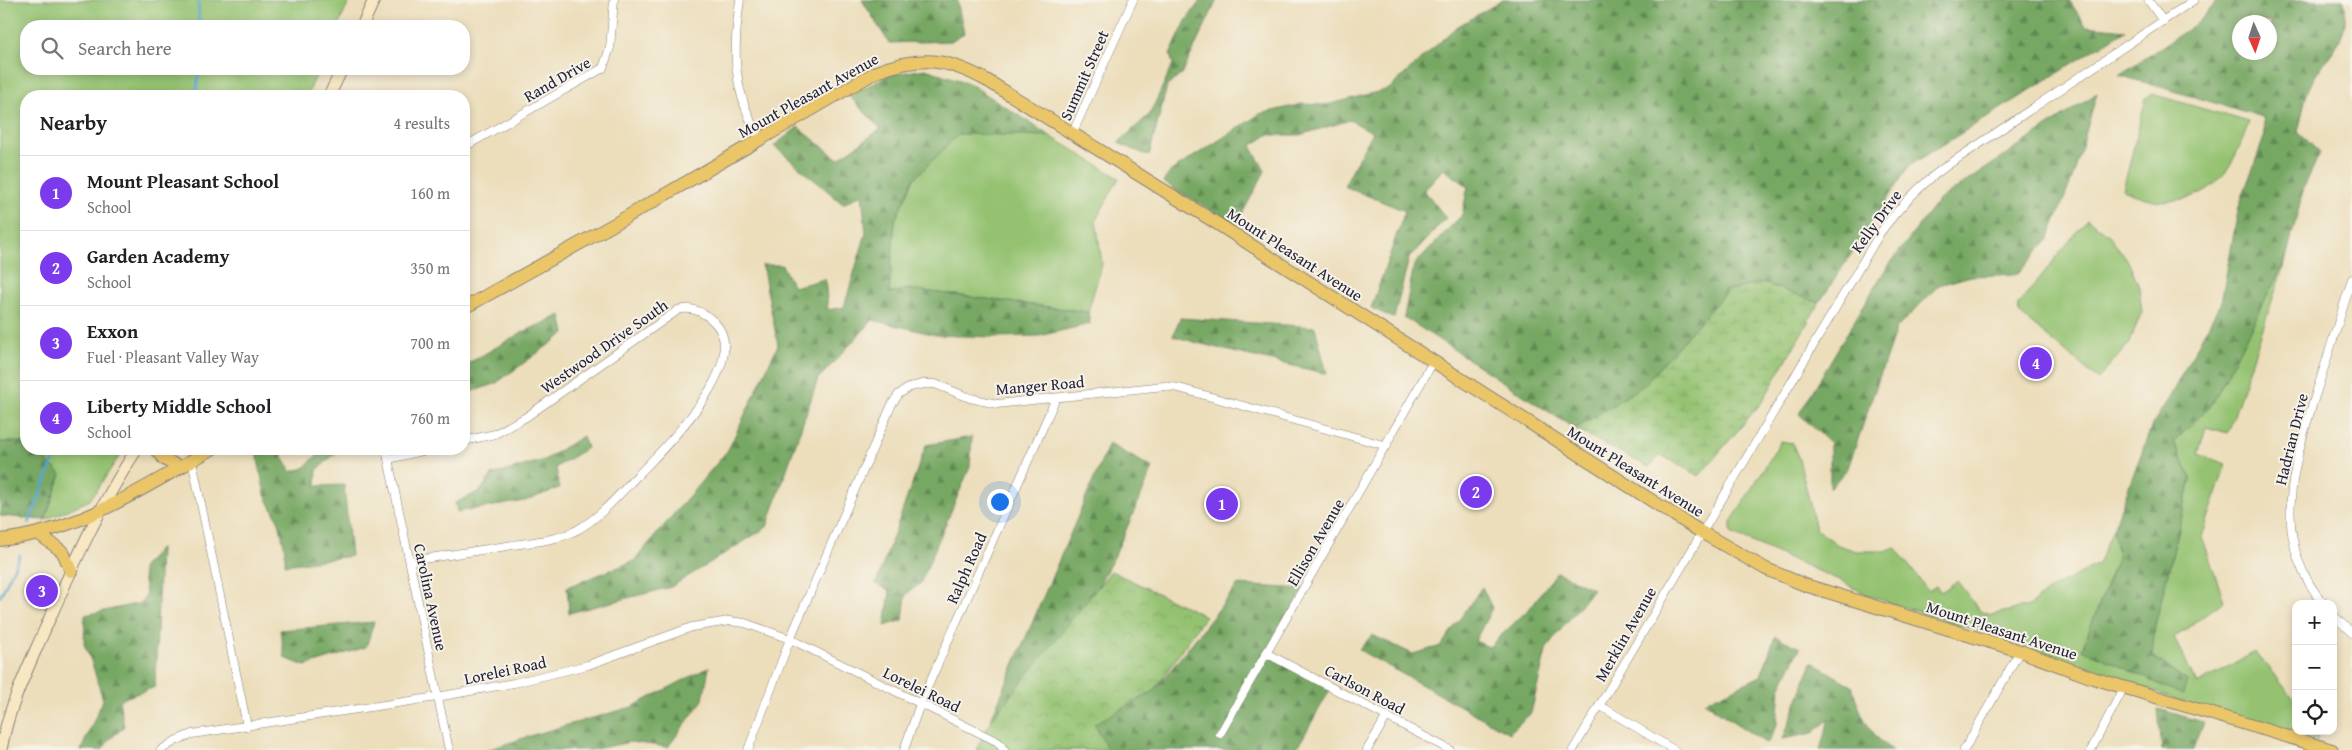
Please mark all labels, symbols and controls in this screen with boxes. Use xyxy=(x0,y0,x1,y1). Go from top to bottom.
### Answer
north arrow xyxy=(2232,15,2277,60)
search box xyxy=(20,20,470,75)
street label: Summit Street xyxy=(1053,26,1115,124)
icon: search xyxy=(38,34,66,62)
text: Search here xyxy=(78,34,172,62)
street label: Mount Pleasant Avenue xyxy=(733,46,883,144)
street label: Rand Drive xyxy=(519,50,595,108)
text: Nearby xyxy=(40,107,107,138)
text: 4 results xyxy=(393,111,450,135)
text: Mount Pleasant School xyxy=(87,167,279,195)
text: 1 xyxy=(52,181,60,205)
text: 160 m xyxy=(410,181,450,205)
street label: Kelly Drive xyxy=(1845,184,1907,258)
text: School xyxy=(87,195,131,219)
street label: Mount Pleasant Avenue xyxy=(1222,201,1368,307)
text: Garden Academy xyxy=(87,242,229,270)
text: 2 xyxy=(52,256,60,280)
text: 350 m xyxy=(410,256,450,280)
text: School xyxy=(87,270,131,294)
street label: Westwood Drive South xyxy=(535,293,673,399)
text: Exxon xyxy=(87,317,138,345)
text: 3 xyxy=(52,331,60,355)
text: 700 m xyxy=(410,331,450,355)
pin: 4 xyxy=(2020,344,2052,382)
text: Fuel · Pleasant Valley Way xyxy=(87,345,259,369)
street label: Manger Road xyxy=(995,369,1086,401)
street label: Hadrian Drive xyxy=(2268,391,2314,487)
text: Liberty Middle School xyxy=(87,392,272,420)
text: 4 xyxy=(52,406,60,430)
text: 760 m xyxy=(410,406,450,430)
street label: Mount Pleasant Avenue xyxy=(1563,419,1709,523)
text: School xyxy=(87,420,131,444)
pin: 2 xyxy=(1460,473,1492,511)
pin: 1 xyxy=(1206,485,1238,523)
your location xyxy=(987,489,1013,515)
street label: Ellison Avenue xyxy=(1280,494,1350,590)
street label: Ralph Road xyxy=(940,528,993,608)
street label: Carolina Avenue xyxy=(408,541,454,653)
pin: 3 xyxy=(26,572,58,610)
street label: Merklin Avenue xyxy=(1588,582,1662,686)
street label: Mount Pleasant Avenue xyxy=(1923,594,2081,666)
map controls xyxy=(2292,600,2337,735)
button: + xyxy=(2292,600,2337,645)
button: − xyxy=(2292,645,2337,690)
street label: Lorelei Road xyxy=(462,650,549,690)
street label: Carlson Road xyxy=(1321,658,1410,720)
street label: Lorelei Road xyxy=(879,660,965,718)
button: locate xyxy=(2292,690,2337,735)

